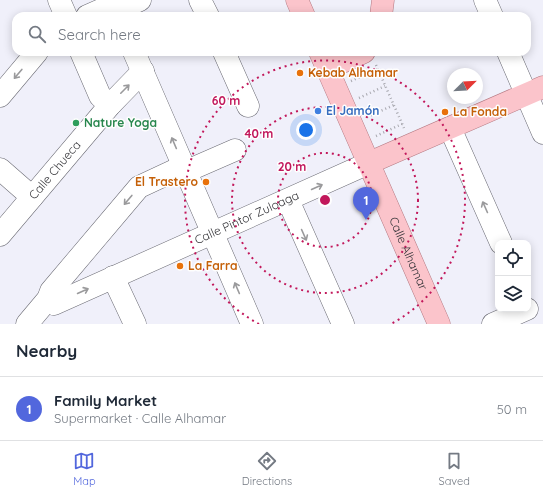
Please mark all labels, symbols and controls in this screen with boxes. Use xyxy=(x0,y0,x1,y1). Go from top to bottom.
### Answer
search box xyxy=(12,12,531,56)
icon: search xyxy=(26,23,48,45)
text: Search here xyxy=(58,25,141,44)
place label: Kebab Alhamar xyxy=(308,65,398,80)
marker: Kebab Alhamar xyxy=(295,68,305,78)
north arrow xyxy=(447,68,483,104)
one-way arrow xyxy=(14,69,23,79)
one-way arrow xyxy=(121,84,130,94)
text: 60 m xyxy=(212,93,240,108)
place label: El Jamón xyxy=(326,103,379,118)
place label: La Fonda xyxy=(453,104,507,119)
marker: El Jamón xyxy=(313,106,323,116)
marker: La Fonda xyxy=(440,107,450,117)
place label: Nature Yoga xyxy=(84,115,157,130)
marker: Nature Yoga xyxy=(71,118,81,128)
your location xyxy=(296,120,316,140)
text: 40 m xyxy=(245,126,273,141)
street label: Calle Chueca xyxy=(25,137,84,202)
one-way arrow xyxy=(170,138,177,150)
text: 20 m xyxy=(278,159,306,174)
place label: El Trastero xyxy=(135,174,198,189)
marker: El Trastero xyxy=(201,177,211,187)
one-way arrow xyxy=(310,183,322,190)
street label: Calle Pintor Zuloaga xyxy=(192,187,301,247)
pin: 1 xyxy=(353,187,379,220)
centre of rings xyxy=(318,193,332,207)
one-way arrow xyxy=(123,195,132,206)
one-way arrow xyxy=(481,202,488,214)
street label: Calle Alhamar xyxy=(386,215,431,292)
one-way arrow xyxy=(301,229,308,241)
map controls xyxy=(495,240,531,312)
button: locate xyxy=(495,240,531,276)
place label: La Farra xyxy=(188,258,238,273)
marker: La Farra xyxy=(175,261,185,271)
button: layers xyxy=(495,276,531,312)
one-way arrow xyxy=(233,283,240,295)
one-way arrow xyxy=(76,287,88,294)
text: Nearby xyxy=(16,340,77,361)
text: Family Market xyxy=(54,391,157,410)
text: 1 xyxy=(26,401,32,417)
text: 50 m xyxy=(497,401,527,417)
text: Supermarket · Calle Alhamar xyxy=(54,410,226,426)
tab: Map xyxy=(73,450,96,488)
tab: Directions xyxy=(242,450,292,488)
tab: Saved xyxy=(438,450,470,488)

